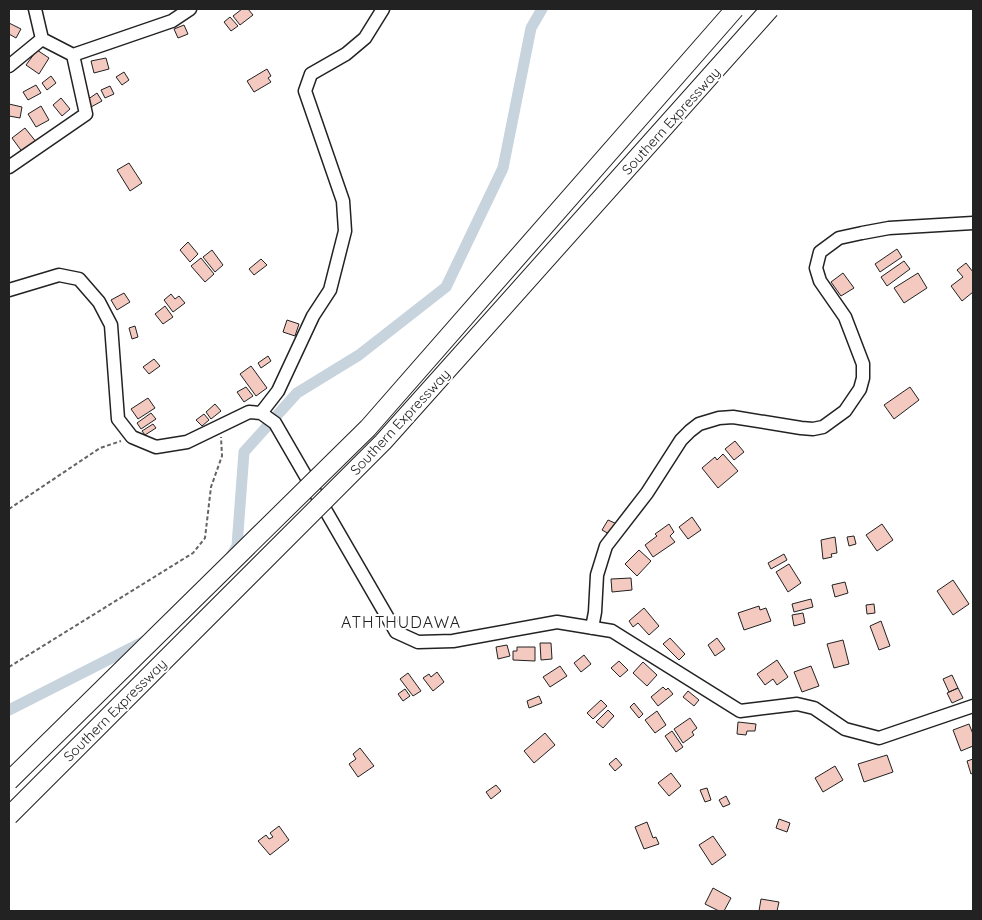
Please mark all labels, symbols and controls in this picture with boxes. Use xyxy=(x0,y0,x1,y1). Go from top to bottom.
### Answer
street label: Southern Expressway xyxy=(618,63,724,179)
street label: Southern Expressway xyxy=(346,365,454,479)
district label: ATHTHUDAWA xyxy=(341,612,461,632)
street label: Southern Expressway xyxy=(60,655,170,765)

